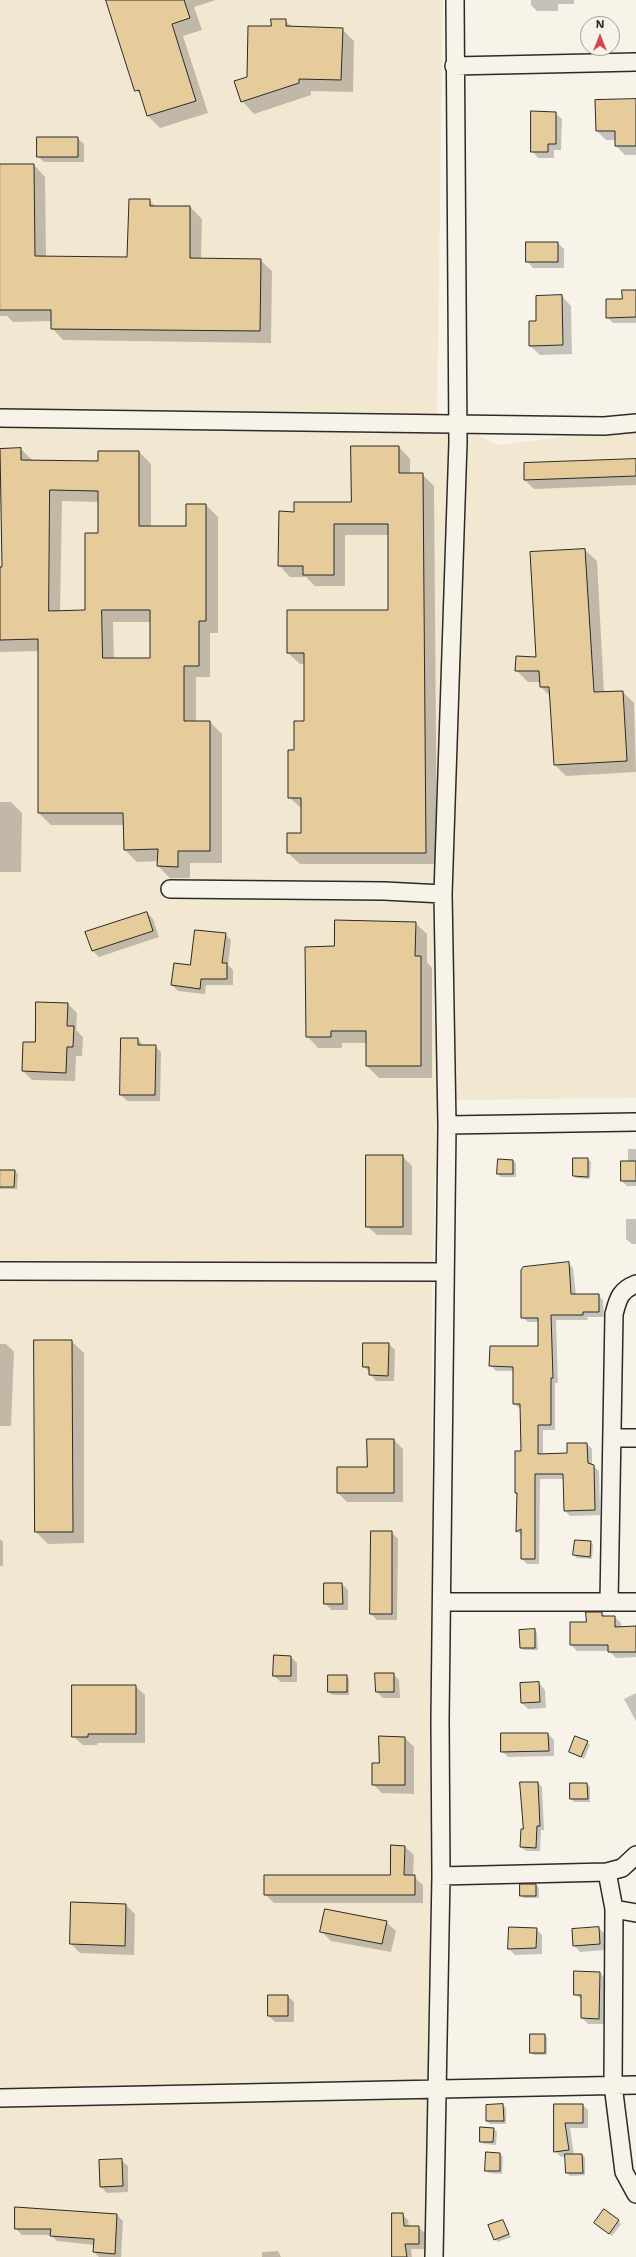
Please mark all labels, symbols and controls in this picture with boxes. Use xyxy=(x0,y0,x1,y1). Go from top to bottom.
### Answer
north arrow xyxy=(580,16,620,56)
text: N xyxy=(596,17,604,32)

